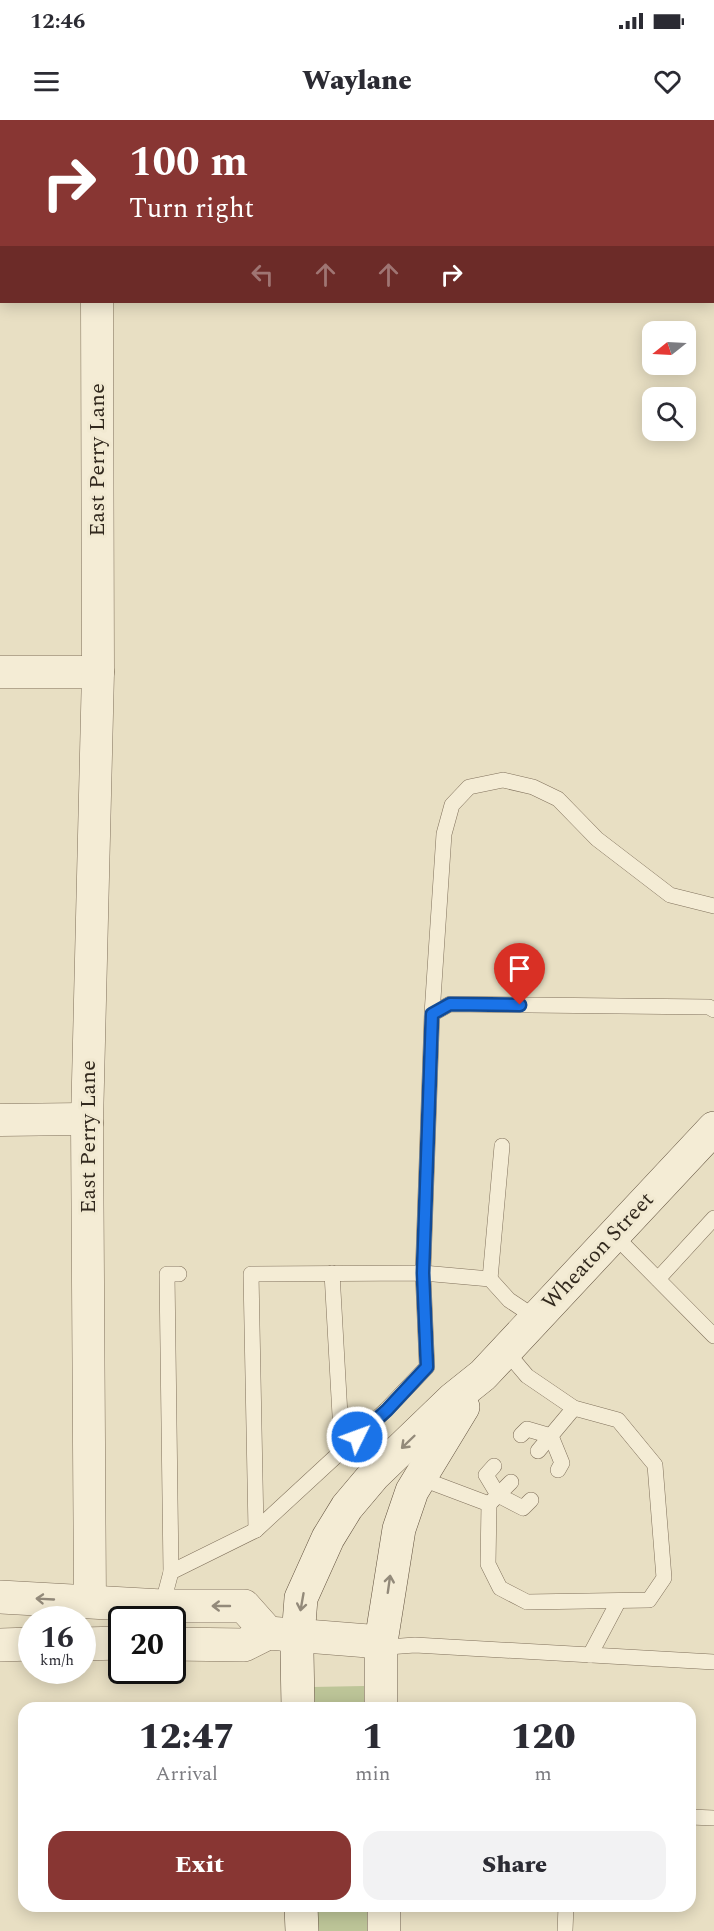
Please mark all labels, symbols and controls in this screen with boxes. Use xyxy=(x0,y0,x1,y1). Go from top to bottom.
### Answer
text: 12:46 xyxy=(30,5,85,38)
text: Waylane xyxy=(302,60,412,102)
icon: menu xyxy=(30,65,63,98)
icon: heart xyxy=(651,65,684,98)
text: 100 m xyxy=(129,131,248,194)
icon: right xyxy=(30,144,108,222)
text: Turn right xyxy=(129,188,254,230)
icon: left xyxy=(246,258,279,291)
icon: ahead xyxy=(309,258,342,291)
icon: ahead xyxy=(372,258,405,291)
icon: right xyxy=(435,258,468,291)
north arrow xyxy=(642,321,696,375)
map controls xyxy=(642,321,696,441)
street label: East Perry Lane xyxy=(81,383,114,537)
button: search xyxy=(642,387,696,441)
pin xyxy=(494,943,545,1005)
icon: arrive xyxy=(503,952,536,985)
street label: East Perry Lane xyxy=(72,1060,105,1214)
street label: Wheaton Street xyxy=(534,1184,662,1318)
position arrow xyxy=(325,1405,389,1469)
one-way arrow xyxy=(401,1435,416,1449)
one-way arrow xyxy=(384,1575,395,1595)
one-way arrow xyxy=(296,1591,307,1611)
one-way arrow xyxy=(36,1594,56,1605)
one-way arrow xyxy=(211,1600,231,1612)
speed limit sign: 20 xyxy=(108,1606,186,1684)
text: 16 xyxy=(40,1615,74,1661)
text: km/h xyxy=(40,1649,74,1672)
text: 12:47 xyxy=(138,1710,235,1765)
text: 1 xyxy=(362,1710,384,1765)
text: 120 xyxy=(511,1710,576,1765)
text: Arrival xyxy=(156,1759,218,1789)
text: min xyxy=(355,1759,390,1789)
text: m xyxy=(535,1759,552,1789)
button: Exit xyxy=(48,1831,351,1900)
button: Share xyxy=(363,1831,666,1900)

